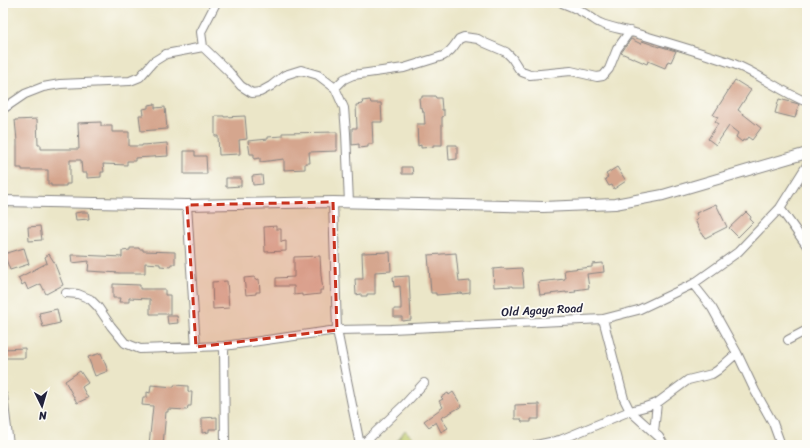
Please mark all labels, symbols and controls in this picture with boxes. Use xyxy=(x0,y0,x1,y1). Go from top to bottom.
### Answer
street label: Old Agaya Road xyxy=(501,297,584,323)
north arrow xyxy=(22,386,62,426)
text: N xyxy=(38,406,48,425)

